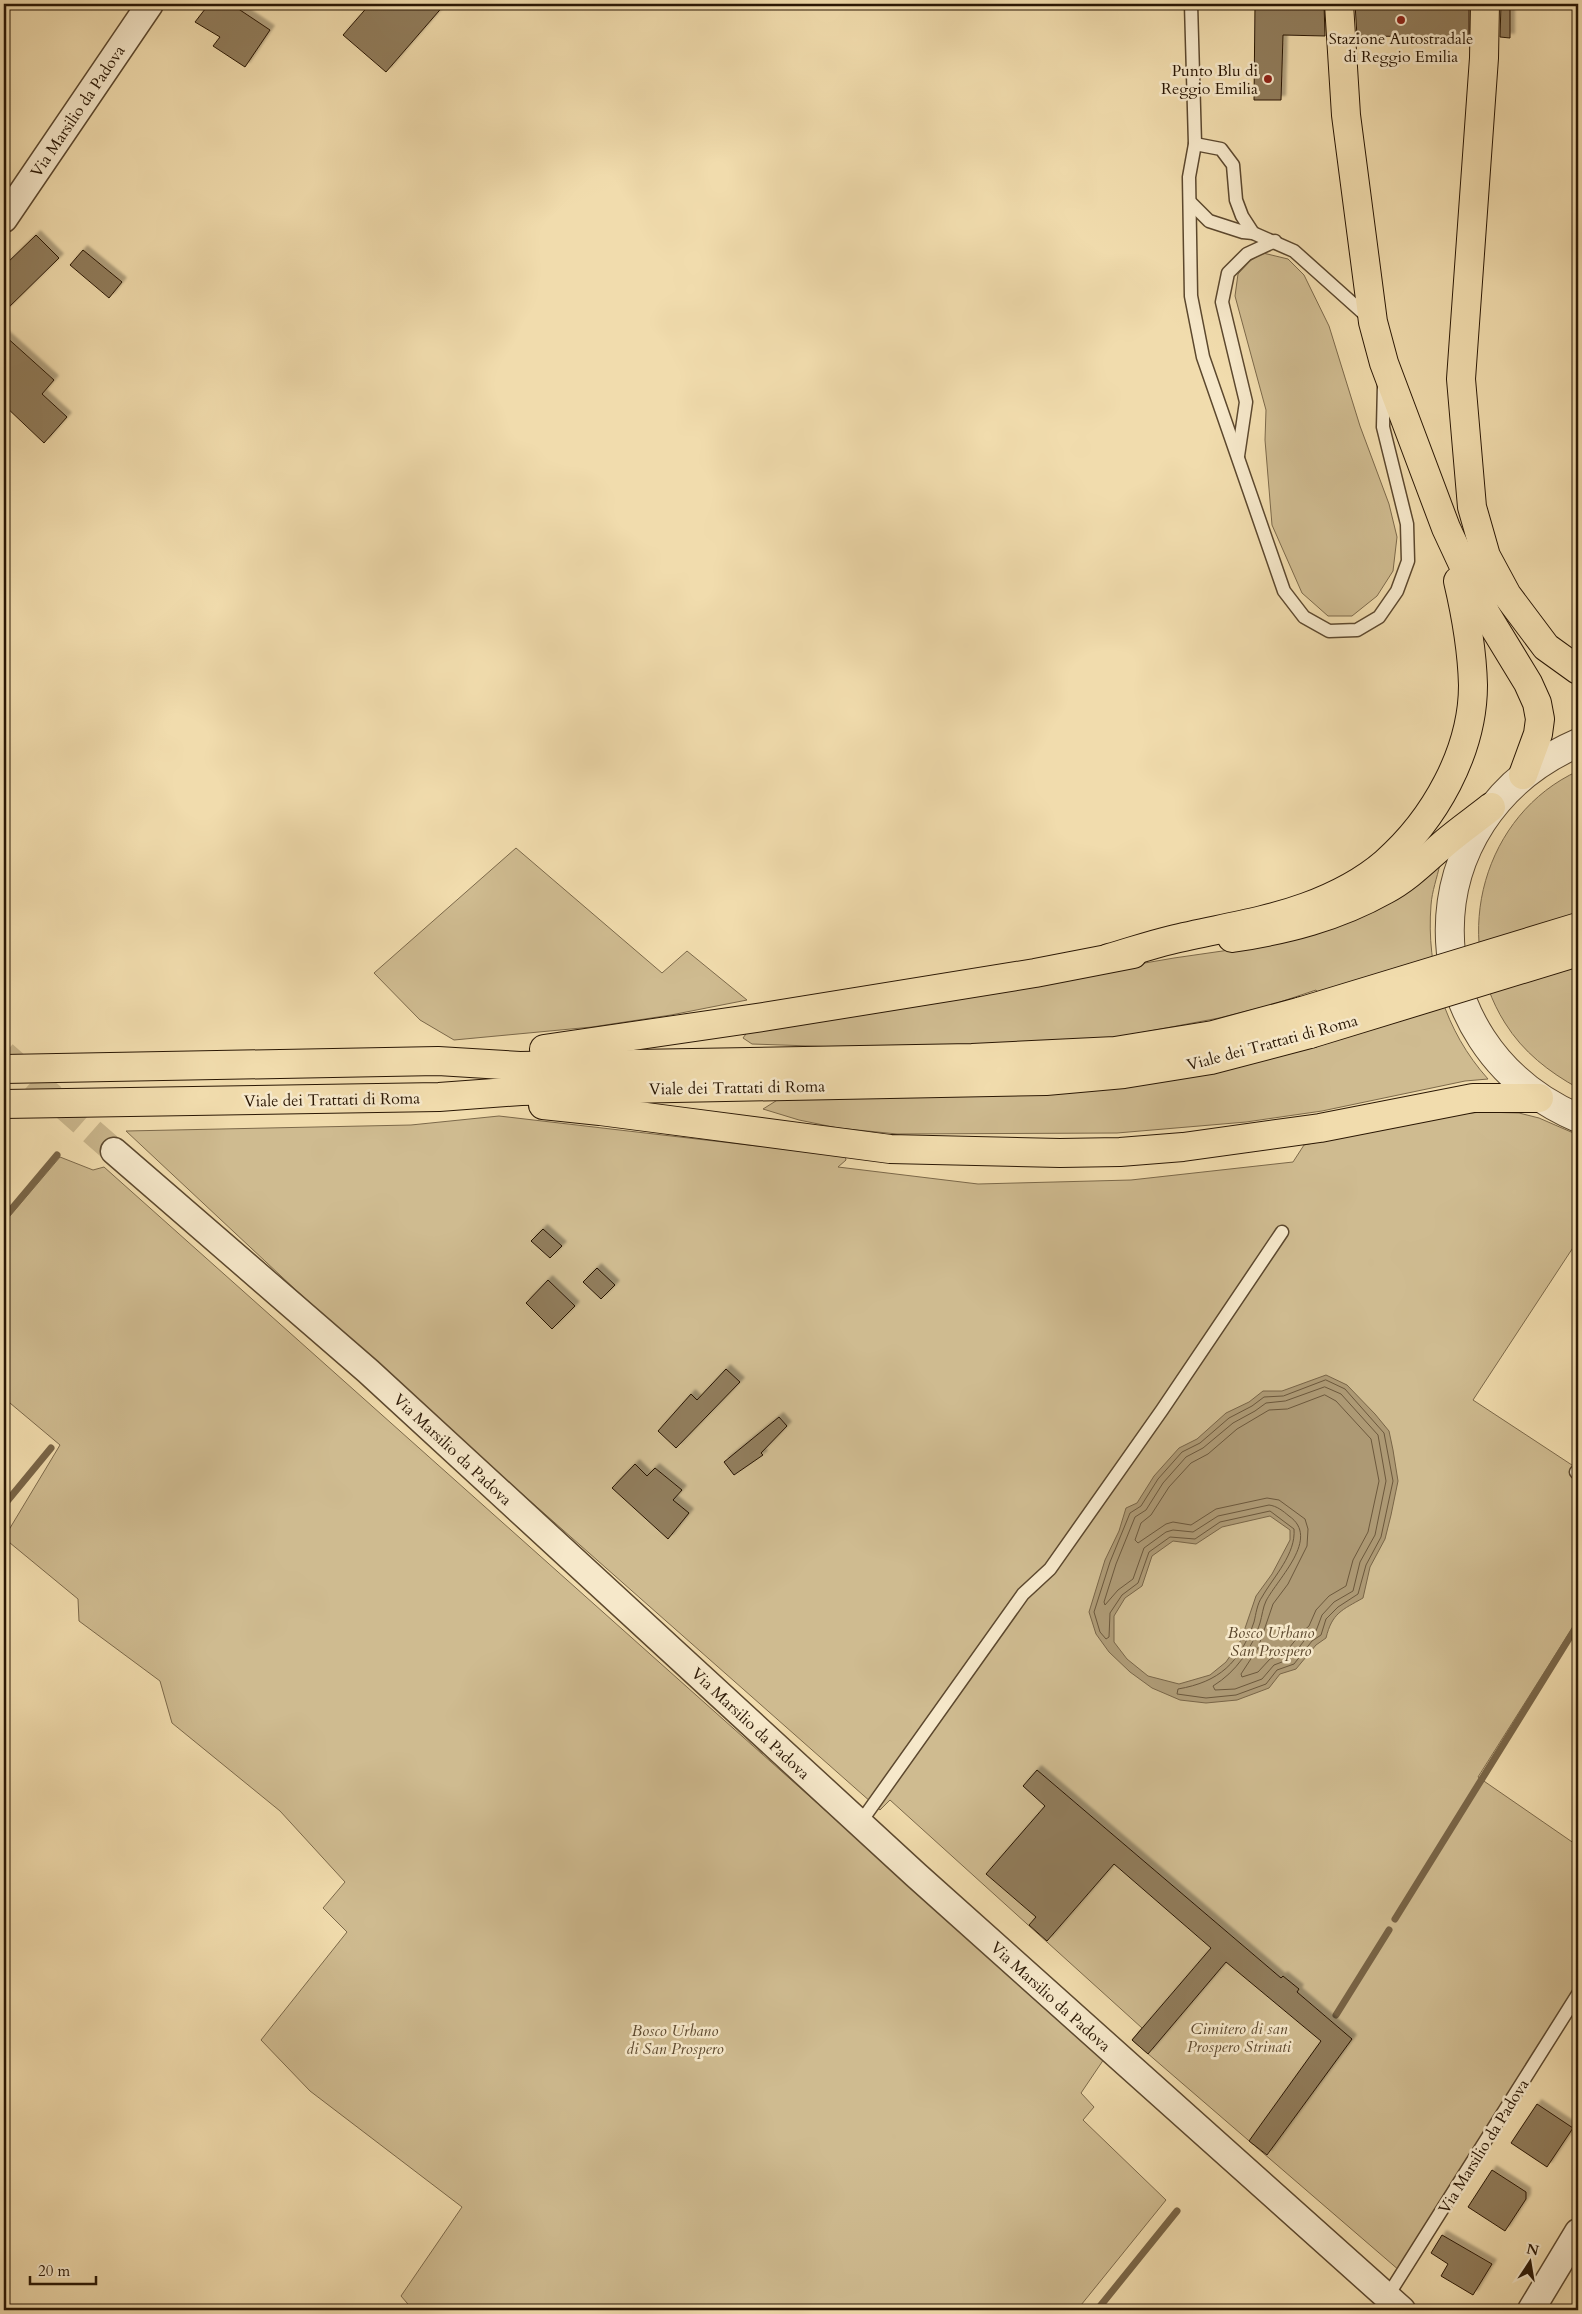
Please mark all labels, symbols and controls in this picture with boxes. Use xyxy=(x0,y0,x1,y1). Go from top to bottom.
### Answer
marker: Stazione Autostradale di Reggio Emilia xyxy=(1395,14,1407,26)
place label: Stazione Autostradale di Reggio Emilia xyxy=(1329,28,1473,68)
street label: Via Marsilio da Padova xyxy=(25,41,130,182)
place label: Punto Blu di Reggio Emilia xyxy=(1161,60,1259,100)
marker: Punto Blu di Reggio Emilia xyxy=(1262,73,1274,85)
street label: Viale dei Trattati di Roma xyxy=(1184,1010,1360,1076)
street label: Viale dei Trattati di Roma xyxy=(649,1075,825,1101)
street label: Viale dei Trattati di Roma xyxy=(244,1087,420,1113)
street label: Via Marsilio da Padova xyxy=(388,1389,517,1511)
park label: Bosco Urbano San Prospero xyxy=(1227,1622,1315,1662)
street label: Via Marsilio da Padova xyxy=(686,1663,815,1785)
street label: Via Marsilio da Padova xyxy=(985,1937,1115,2057)
park label: Cimitero di san Prospero Strinati xyxy=(1187,2018,1292,2058)
park label: Bosco Urbano di San Prospero xyxy=(626,2020,724,2060)
street label: Via Marsilio da Padova xyxy=(1433,2075,1534,2218)
north arrow xyxy=(1504,2236,1554,2286)
text: N xyxy=(1525,2239,1541,2260)
scale bar xyxy=(30,2254,96,2286)
text: 20 m xyxy=(38,2261,70,2281)

